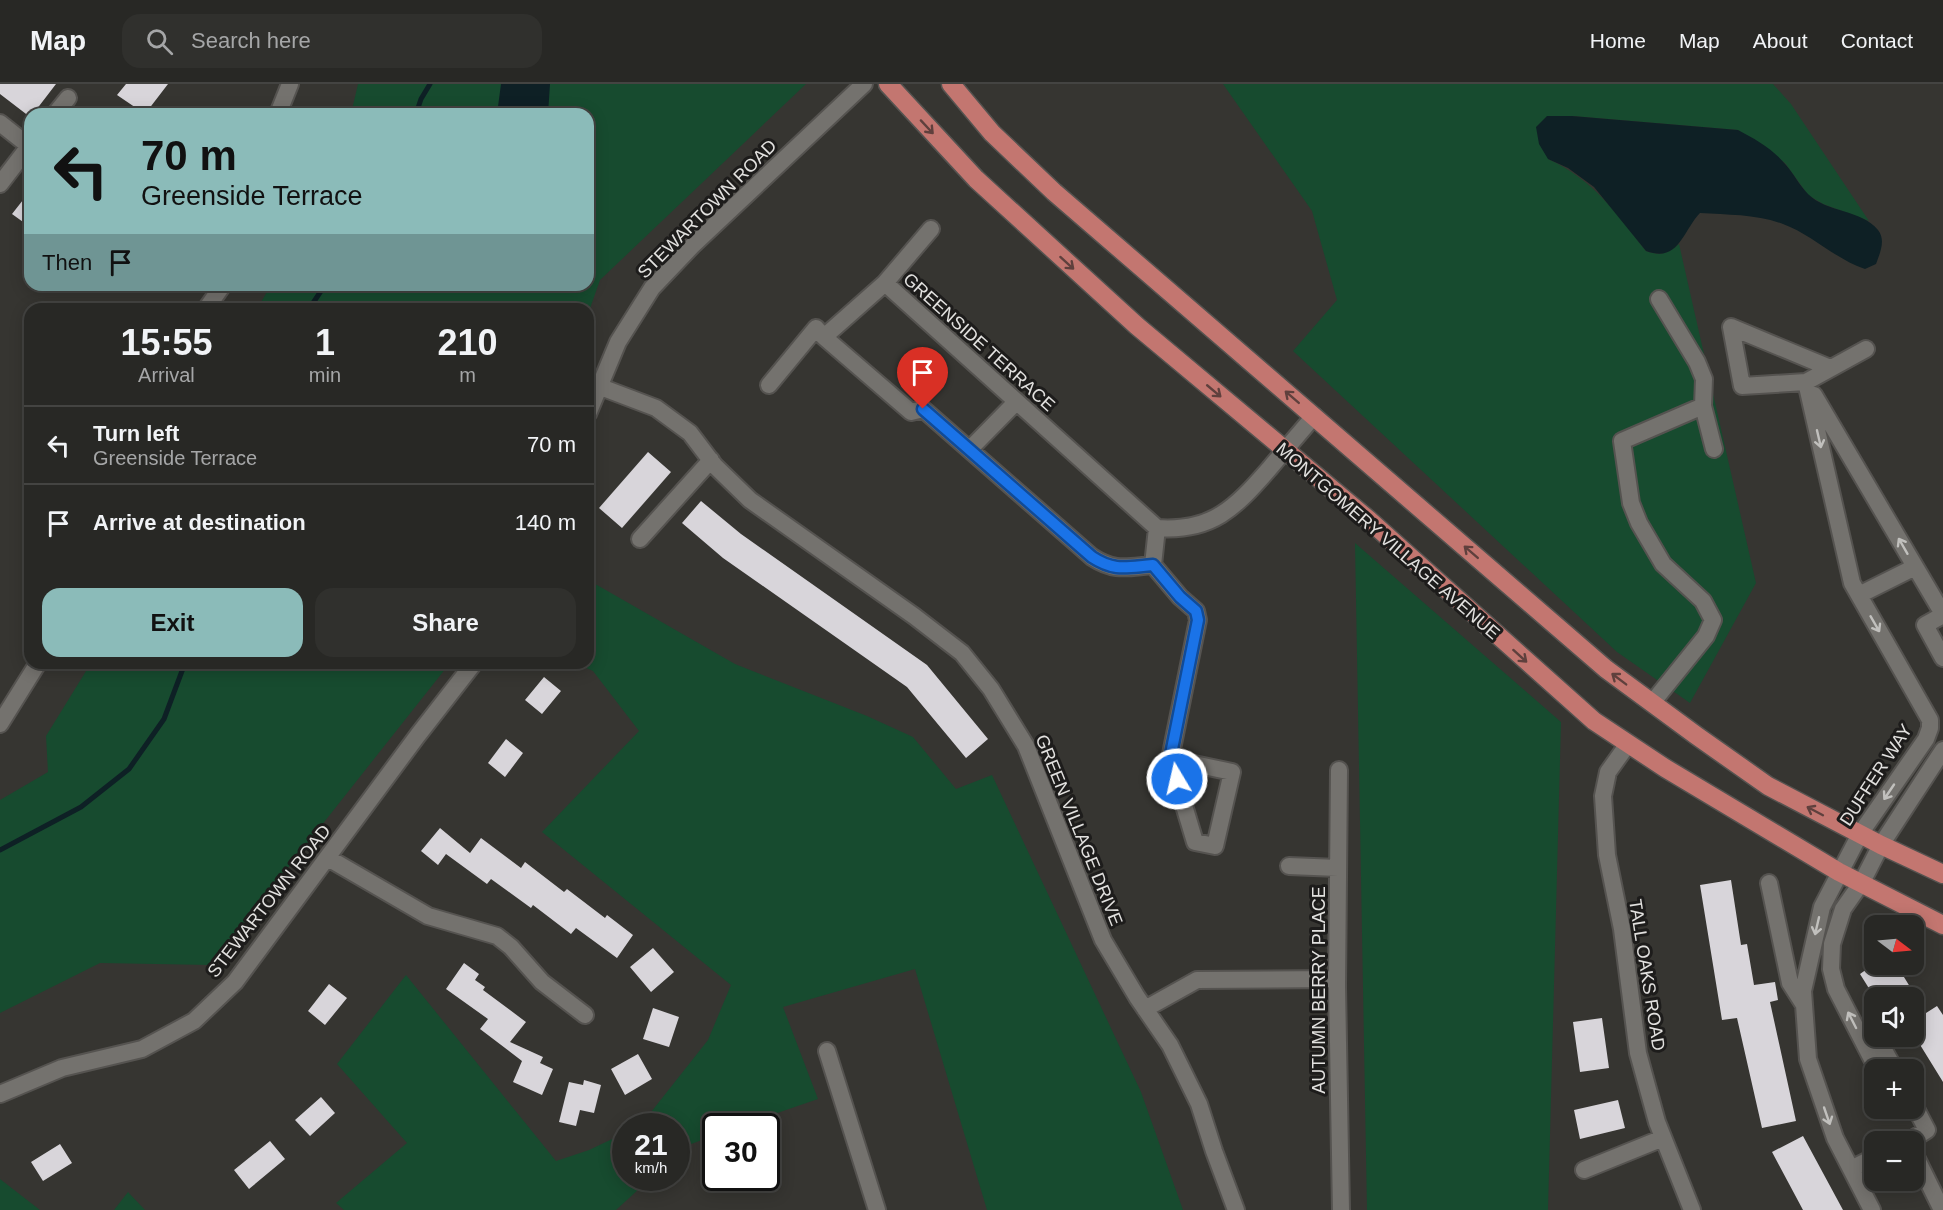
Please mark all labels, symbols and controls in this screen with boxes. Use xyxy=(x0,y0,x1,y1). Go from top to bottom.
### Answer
search box xyxy=(122,14,542,68)
text: Map xyxy=(30,25,86,56)
icon: search xyxy=(143,25,176,58)
text: Search here xyxy=(191,28,311,53)
text: Home xyxy=(1590,29,1646,52)
text: Map xyxy=(1679,29,1720,52)
text: About xyxy=(1753,29,1808,52)
text: Contact xyxy=(1841,29,1913,52)
one-way arrow xyxy=(920,119,934,134)
icon: left xyxy=(42,132,120,210)
text: 70 m xyxy=(141,132,237,179)
street label: STEWARTOWN ROAD xyxy=(634,136,780,282)
text: Greenside Terrace xyxy=(141,181,363,211)
icon: arrive xyxy=(104,246,137,279)
text: Then xyxy=(42,250,92,275)
one-way arrow xyxy=(1059,255,1074,269)
street label: GREENSIDE TERRACE xyxy=(899,269,1059,415)
text: 15:55 xyxy=(120,322,212,363)
text: 1 xyxy=(315,322,335,363)
text: 210 xyxy=(437,322,498,363)
pin xyxy=(897,347,948,409)
icon: arrive xyxy=(906,356,939,389)
text: Arrival xyxy=(138,364,195,386)
text: min xyxy=(309,364,341,386)
text: m xyxy=(459,364,476,386)
one-way arrow xyxy=(1206,384,1221,398)
one-way arrow xyxy=(1285,390,1300,404)
text: Turn left xyxy=(93,421,179,446)
one-way arrow xyxy=(1814,428,1825,448)
icon: left xyxy=(42,429,75,462)
text: 70 m xyxy=(527,432,576,457)
street label: MONTGOMERY VILLAGE AVENUE xyxy=(1272,439,1504,643)
text: Greenside Terrace xyxy=(93,447,257,469)
icon: arrive xyxy=(42,507,75,540)
text: Arrive at destination xyxy=(93,510,306,535)
text: 140 m xyxy=(515,510,576,535)
one-way arrow xyxy=(1896,538,1908,555)
one-way arrow xyxy=(1464,545,1479,559)
button: Exit xyxy=(42,588,303,657)
button: Share xyxy=(315,588,576,657)
one-way arrow xyxy=(1869,615,1881,632)
one-way arrow xyxy=(1513,649,1528,663)
one-way arrow xyxy=(1612,672,1628,685)
street label: DUFFER WAY xyxy=(1836,720,1916,830)
street label: GREEN VILLAGE DRIVE xyxy=(1032,732,1126,928)
position arrow xyxy=(1145,747,1209,811)
one-way arrow xyxy=(1883,783,1895,800)
one-way arrow xyxy=(1807,804,1825,816)
street label: STEWARTOWN ROAD xyxy=(203,821,335,981)
street label: AUTUMN BERRY PLACE xyxy=(1309,886,1329,1094)
street label: TALL OAKS ROAD xyxy=(1625,898,1669,1052)
north arrow xyxy=(1864,915,1924,975)
map controls xyxy=(1864,915,1924,1191)
one-way arrow xyxy=(1811,916,1823,935)
button: sound xyxy=(1864,987,1924,1047)
one-way arrow xyxy=(1845,1011,1857,1029)
button: + xyxy=(1864,1059,1924,1119)
one-way arrow xyxy=(1823,1106,1834,1125)
speed limit sign: 30 xyxy=(702,1113,780,1191)
text: 21 xyxy=(634,1128,668,1161)
button: − xyxy=(1864,1131,1924,1191)
text: km/h xyxy=(635,1159,667,1176)

